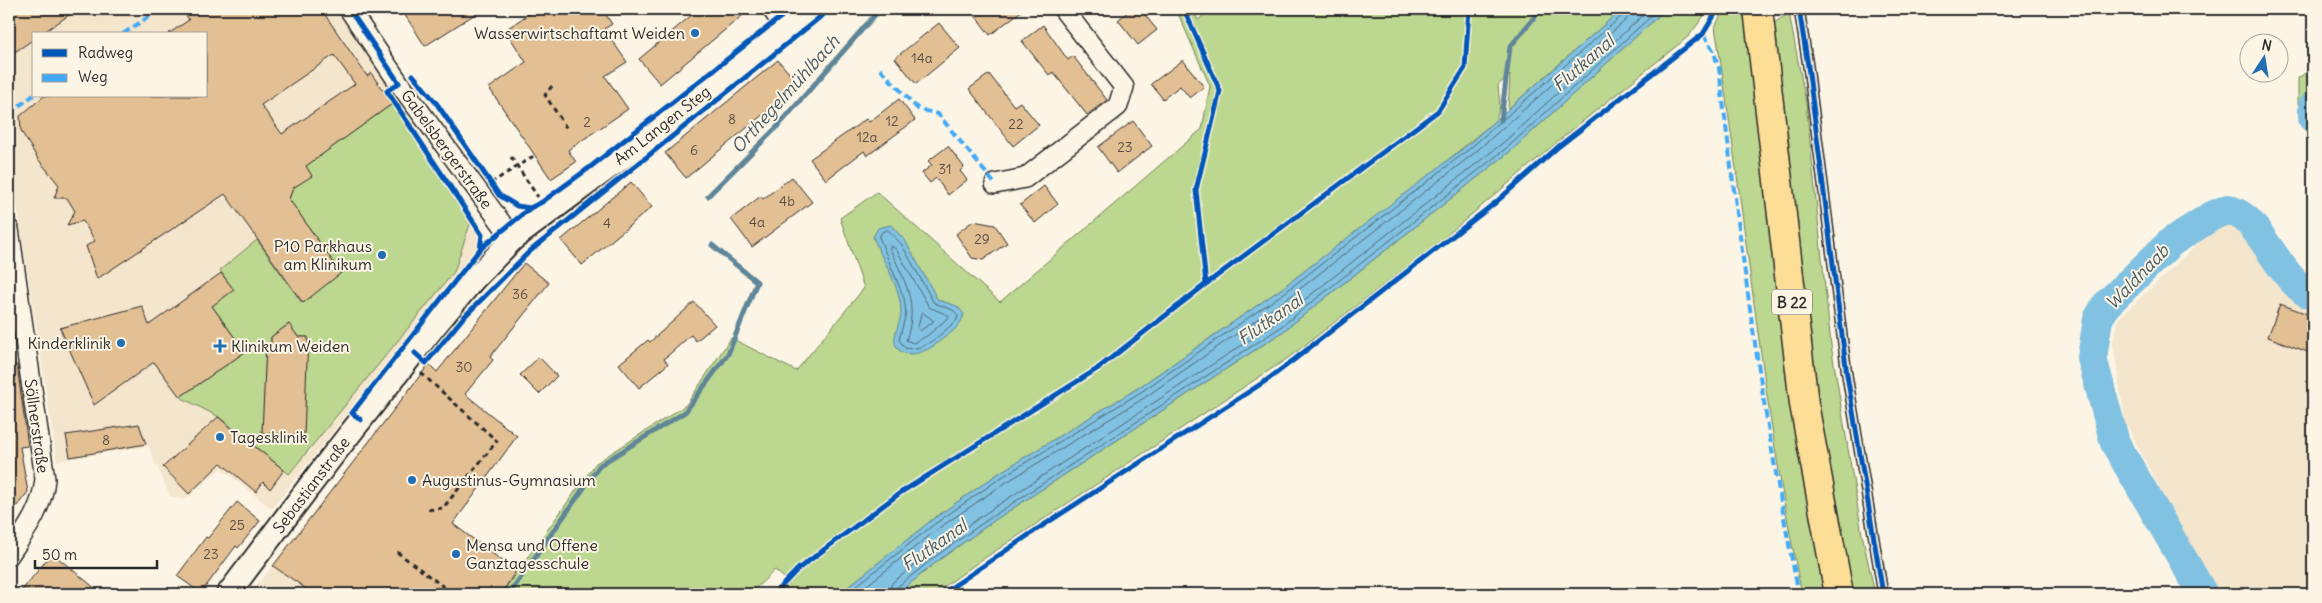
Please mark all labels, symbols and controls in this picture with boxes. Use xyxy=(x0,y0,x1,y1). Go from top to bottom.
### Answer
place label: Wasserwirtschaftamt Weiden xyxy=(474,23,685,43)
marker: Wasserwirtschaftamt Weiden xyxy=(689,27,701,39)
water label: Flutkanal xyxy=(1547,28,1621,96)
water label: Orthegelmühlbach xyxy=(726,30,845,158)
legend xyxy=(32,32,208,98)
north arrow xyxy=(2240,32,2290,82)
text: N xyxy=(2260,35,2273,55)
text: Radweg xyxy=(78,43,133,62)
house number: 14a xyxy=(911,49,933,67)
text: Weg xyxy=(78,67,108,86)
street label: Am Langen Steg xyxy=(610,81,714,169)
street label: Gabelsbergerstraße xyxy=(397,86,497,212)
house number: 8 xyxy=(728,110,736,128)
house number: 12 xyxy=(885,112,899,130)
house number: 2 xyxy=(583,113,591,131)
house number: 22 xyxy=(1008,115,1024,133)
house number: 12a xyxy=(856,128,878,146)
house number: 23 xyxy=(1117,138,1133,156)
house number: 6 xyxy=(690,141,698,159)
house number: 31 xyxy=(938,160,952,178)
house number: 4b xyxy=(779,192,795,210)
house number: 4a xyxy=(749,213,765,231)
house number: 4 xyxy=(603,214,611,232)
house number: 29 xyxy=(974,230,990,248)
place label: P10 Parkhaus am Klinikum xyxy=(274,236,372,274)
water label: Waldnaab xyxy=(2100,239,2174,314)
marker: P10 Parkhaus am Klinikum xyxy=(376,249,388,261)
house number: 36 xyxy=(512,285,528,303)
water label: Flutkanal xyxy=(1233,286,1310,350)
road number: B 22 xyxy=(1772,290,1812,314)
place label: Kinderklinik xyxy=(27,333,111,353)
place label: Klinikum Weiden xyxy=(231,336,350,356)
marker: Kinderklinik xyxy=(115,337,127,349)
marker: Klinikum Weiden xyxy=(213,339,227,353)
house number: 30 xyxy=(455,358,473,376)
street label: Söllnerstraße xyxy=(20,378,54,474)
place label: Tagesklinik xyxy=(230,427,308,447)
house number: 8 xyxy=(102,431,110,449)
marker: Tagesklinik xyxy=(214,431,226,443)
street label: Sebastianstraße xyxy=(268,433,354,537)
place label: Augustinus-Gymnasium xyxy=(422,470,596,490)
marker: Augustinus-Gymnasium xyxy=(406,474,418,486)
water label: Flutkanal xyxy=(897,512,974,576)
house number: 25 xyxy=(229,516,245,534)
place label: Mensa und Offene Ganztagesschule xyxy=(466,535,598,573)
scale bar xyxy=(35,538,158,570)
text: 50 m xyxy=(42,545,77,564)
house number: 23 xyxy=(203,545,219,563)
marker: Mensa und Offene Ganztagesschule xyxy=(450,548,462,560)

